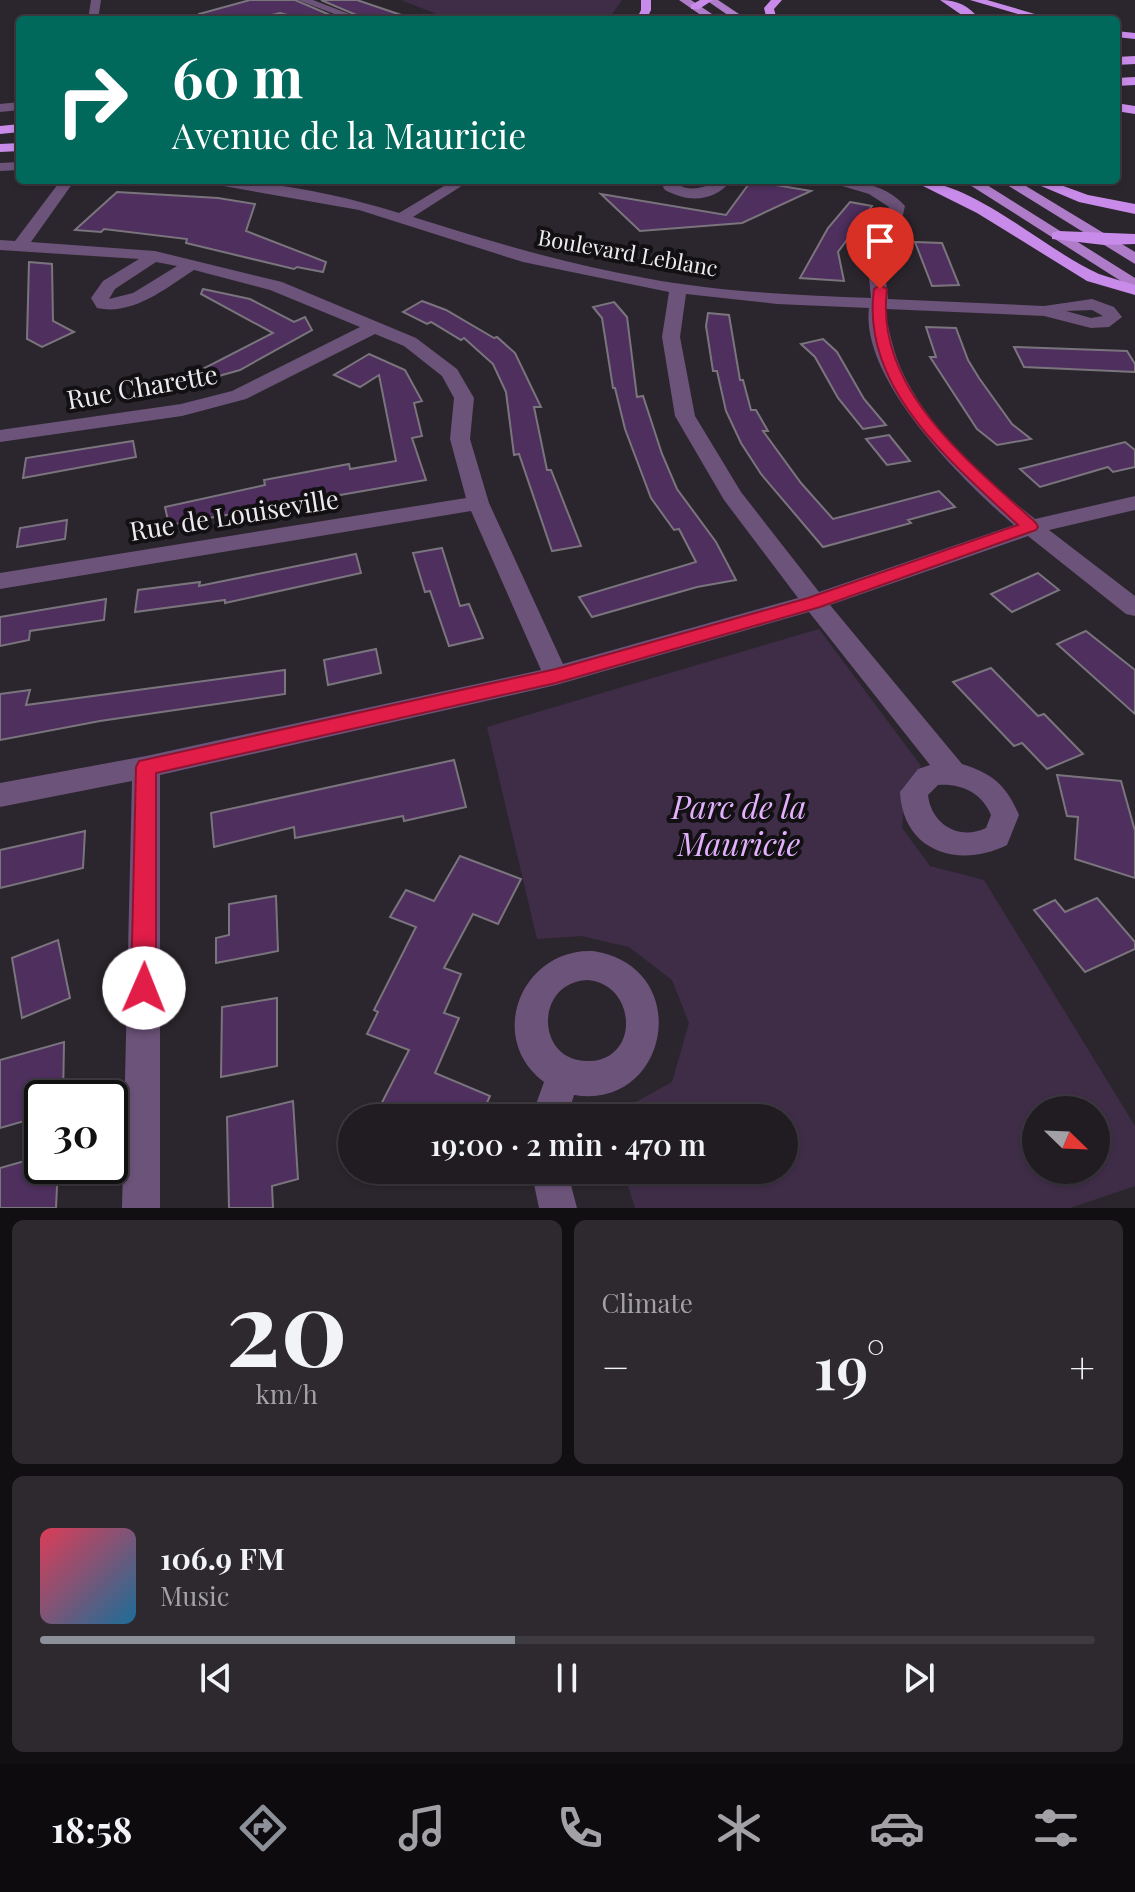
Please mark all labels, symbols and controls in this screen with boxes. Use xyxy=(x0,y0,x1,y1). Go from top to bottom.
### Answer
text: 60 m xyxy=(172,38,303,113)
icon: right xyxy=(40,48,144,152)
text: Avenue de la Mauricie xyxy=(172,110,526,158)
pin xyxy=(846,207,914,289)
icon: arrive xyxy=(858,219,902,263)
street label: Boulevard Leblanc xyxy=(536,221,720,283)
street label: Rue Charette xyxy=(64,356,220,416)
street label: Rue de Louiseville xyxy=(127,480,341,548)
park label: Parc de la Mauricie xyxy=(670,784,806,864)
position arrow xyxy=(102,946,186,1030)
speed limit sign: 30 xyxy=(24,1080,128,1184)
north arrow xyxy=(1022,1096,1110,1184)
map controls xyxy=(1022,1096,1110,1184)
text: 19:00 · 2 min · 470 m xyxy=(430,1124,706,1164)
text: 20 xyxy=(226,1254,347,1393)
text: Climate xyxy=(602,1285,693,1320)
text: 19° xyxy=(814,1325,886,1405)
text: − xyxy=(602,1336,630,1395)
text: + xyxy=(1069,1336,1095,1395)
text: km/h xyxy=(256,1376,318,1411)
text: 106.9 FM xyxy=(160,1538,285,1578)
text: Music xyxy=(160,1578,229,1613)
icon: previous xyxy=(194,1656,238,1700)
icon: pause xyxy=(545,1656,589,1700)
icon: next xyxy=(897,1656,941,1700)
icon: directions xyxy=(235,1800,291,1856)
icon: music xyxy=(394,1800,450,1856)
icon: phone xyxy=(552,1800,608,1856)
icon: climate xyxy=(711,1800,767,1856)
icon: car xyxy=(869,1800,925,1856)
icon: filters xyxy=(1028,1800,1084,1856)
text: 18:58 xyxy=(51,1804,132,1852)

